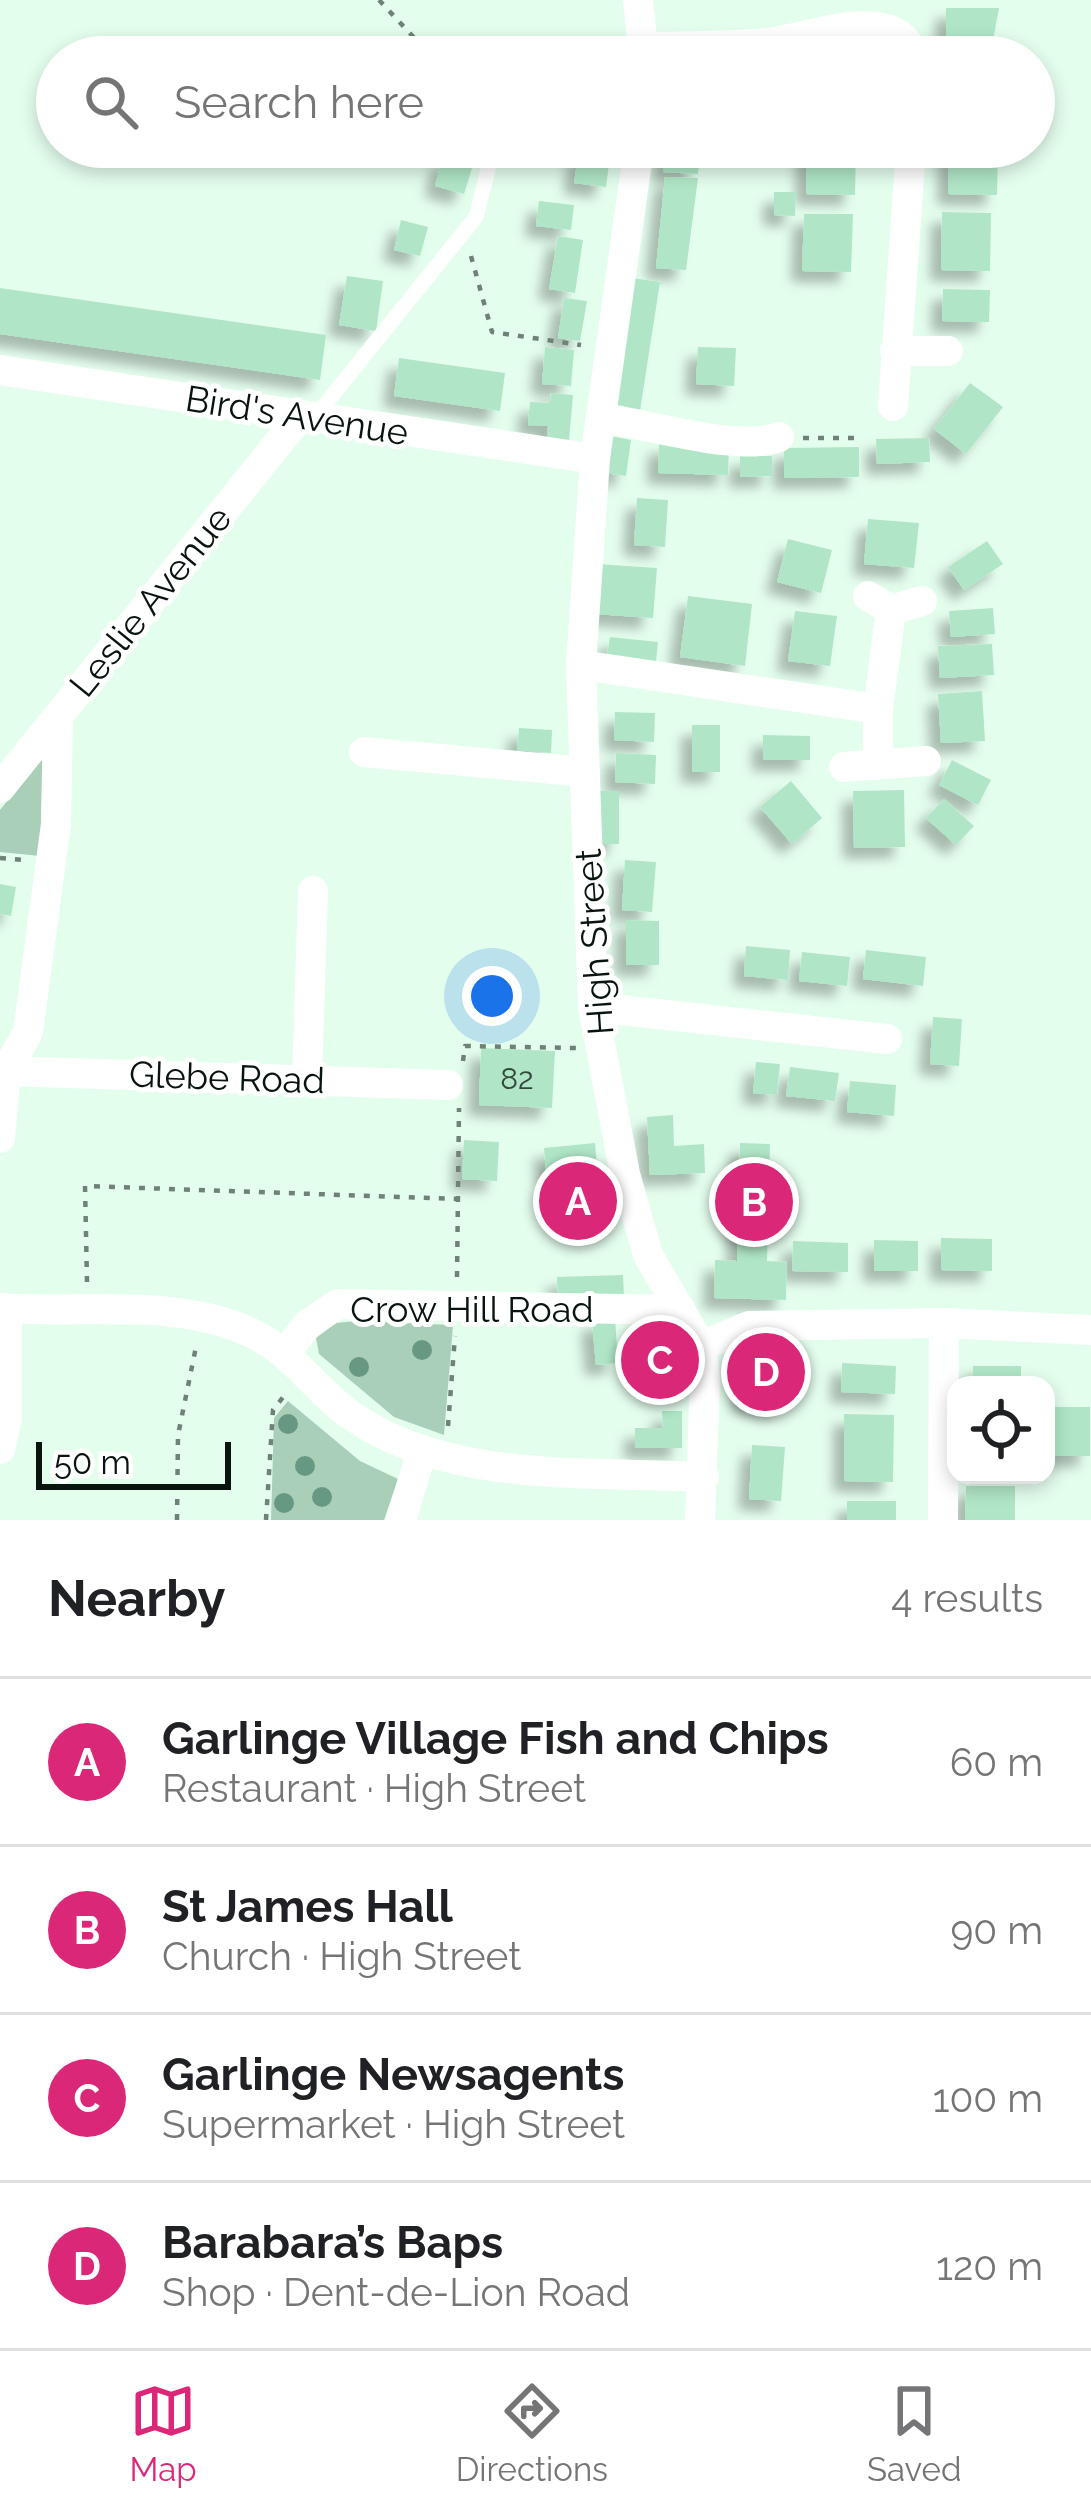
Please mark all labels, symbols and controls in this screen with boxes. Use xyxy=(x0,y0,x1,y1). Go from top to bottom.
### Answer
search box xyxy=(36,36,1055,168)
icon: search xyxy=(78,69,144,135)
text: Search here xyxy=(174,76,424,129)
street label: Bird's Avenue xyxy=(183,377,411,453)
street label: Leslie Avenue xyxy=(61,498,239,704)
street label: High Street xyxy=(567,847,621,1037)
your location xyxy=(462,966,522,1026)
street label: Glebe Road xyxy=(129,1053,325,1101)
house number: 82 xyxy=(500,1061,534,1096)
pin: A xyxy=(539,1156,617,1246)
pin: B xyxy=(715,1157,793,1247)
street label: Crow Hill Road xyxy=(350,1288,594,1330)
pin: C xyxy=(621,1315,699,1405)
pin: D xyxy=(727,1327,805,1417)
map controls xyxy=(947,1376,1055,1484)
button: locate xyxy=(947,1376,1055,1484)
scale bar xyxy=(36,1436,231,1489)
text: 50 m xyxy=(54,1443,131,1482)
text: Nearby xyxy=(48,1568,225,1628)
text: 4 results xyxy=(891,1575,1043,1621)
text: Garlinge Village Fish and Chips xyxy=(162,1712,829,1765)
text: A xyxy=(74,1739,100,1785)
text: 60 m xyxy=(950,1739,1043,1785)
text: Restaurant · High Street xyxy=(162,1765,586,1811)
text: St James Hall xyxy=(162,1880,453,1933)
text: B xyxy=(74,1907,100,1953)
text: 90 m xyxy=(950,1907,1043,1953)
text: Church · High Street xyxy=(162,1933,521,1979)
text: Garlinge Newsagents xyxy=(162,2048,625,2101)
text: C xyxy=(74,2075,100,2121)
text: 100 m xyxy=(933,2075,1043,2121)
text: Supermarket · High Street xyxy=(162,2101,625,2147)
text: Barabara’s Baps xyxy=(162,2216,503,2269)
text: D xyxy=(73,2243,101,2289)
text: 120 m xyxy=(936,2243,1043,2289)
text: Shop · Dent-de-Lion Road xyxy=(162,2269,630,2315)
tab: Map xyxy=(130,2378,197,2489)
tab: Directions xyxy=(456,2378,608,2489)
tab: Saved xyxy=(867,2378,961,2489)

